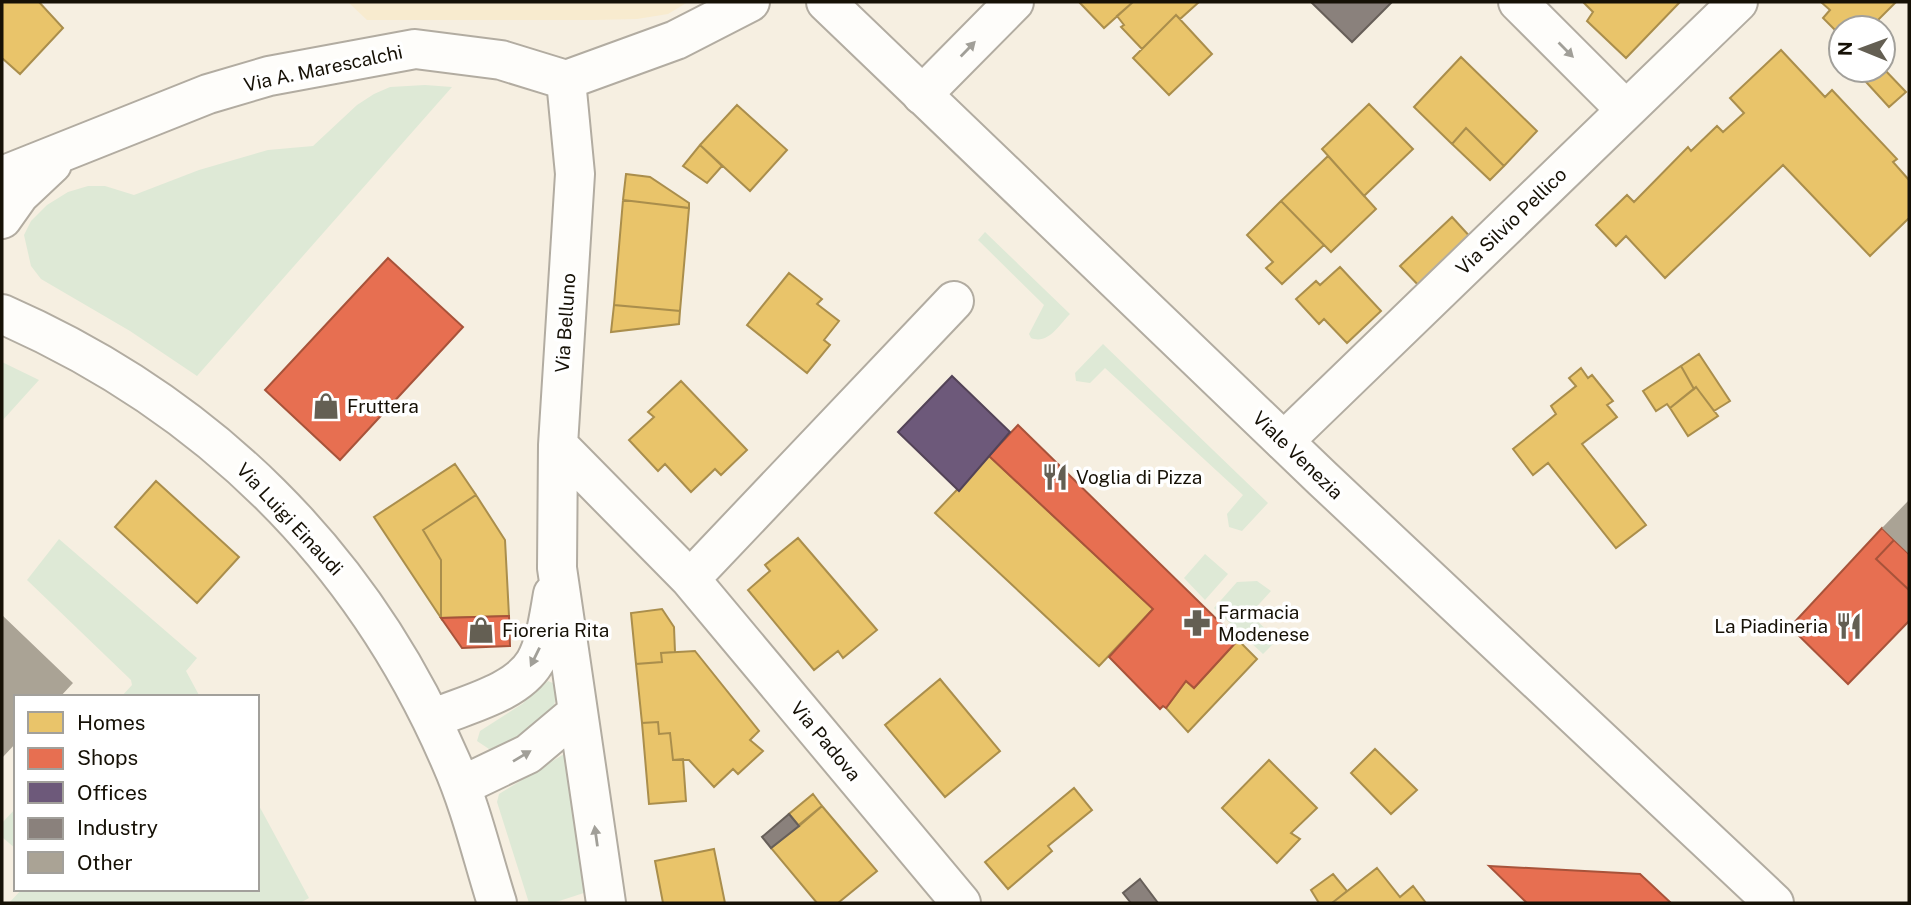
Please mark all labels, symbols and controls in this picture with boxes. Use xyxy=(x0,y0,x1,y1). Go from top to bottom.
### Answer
north arrow xyxy=(1827,14,1897,84)
street label: Via A. Marescalchi xyxy=(242,40,404,96)
one-way arrow xyxy=(959,40,976,57)
text: N xyxy=(1834,41,1856,56)
one-way arrow xyxy=(1558,42,1574,58)
street label: Via Silvio Pellico xyxy=(1451,163,1571,279)
street label: Via Belluno xyxy=(551,272,579,374)
shop icon: Fruttera xyxy=(311,391,341,421)
place label: Fruttera xyxy=(347,395,419,417)
street label: Viale Venezia xyxy=(1248,407,1348,503)
street label: Via Luigi Einaudi xyxy=(232,458,348,580)
restaurant icon: Voglia di Pizza xyxy=(1040,462,1070,492)
place label: Voglia di Pizza xyxy=(1076,466,1202,488)
place label: Farmacia Modenese xyxy=(1218,601,1310,645)
pharmacy icon: Farmacia Modenese xyxy=(1182,608,1212,638)
restaurant icon: La Piadineria xyxy=(1834,611,1864,641)
shop icon: Fioreria Rita xyxy=(466,615,496,645)
place label: La Piadineria xyxy=(1714,615,1828,637)
place label: Fioreria Rita xyxy=(502,619,609,641)
one-way arrow xyxy=(529,647,540,667)
legend xyxy=(14,695,259,891)
street label: Via Padova xyxy=(786,697,866,785)
text: Homes xyxy=(77,710,145,735)
text: Shops xyxy=(77,745,138,770)
one-way arrow xyxy=(513,750,532,763)
text: Offices xyxy=(77,780,147,805)
text: Industry xyxy=(77,815,158,840)
one-way arrow xyxy=(590,825,601,847)
text: Other xyxy=(77,850,133,875)

